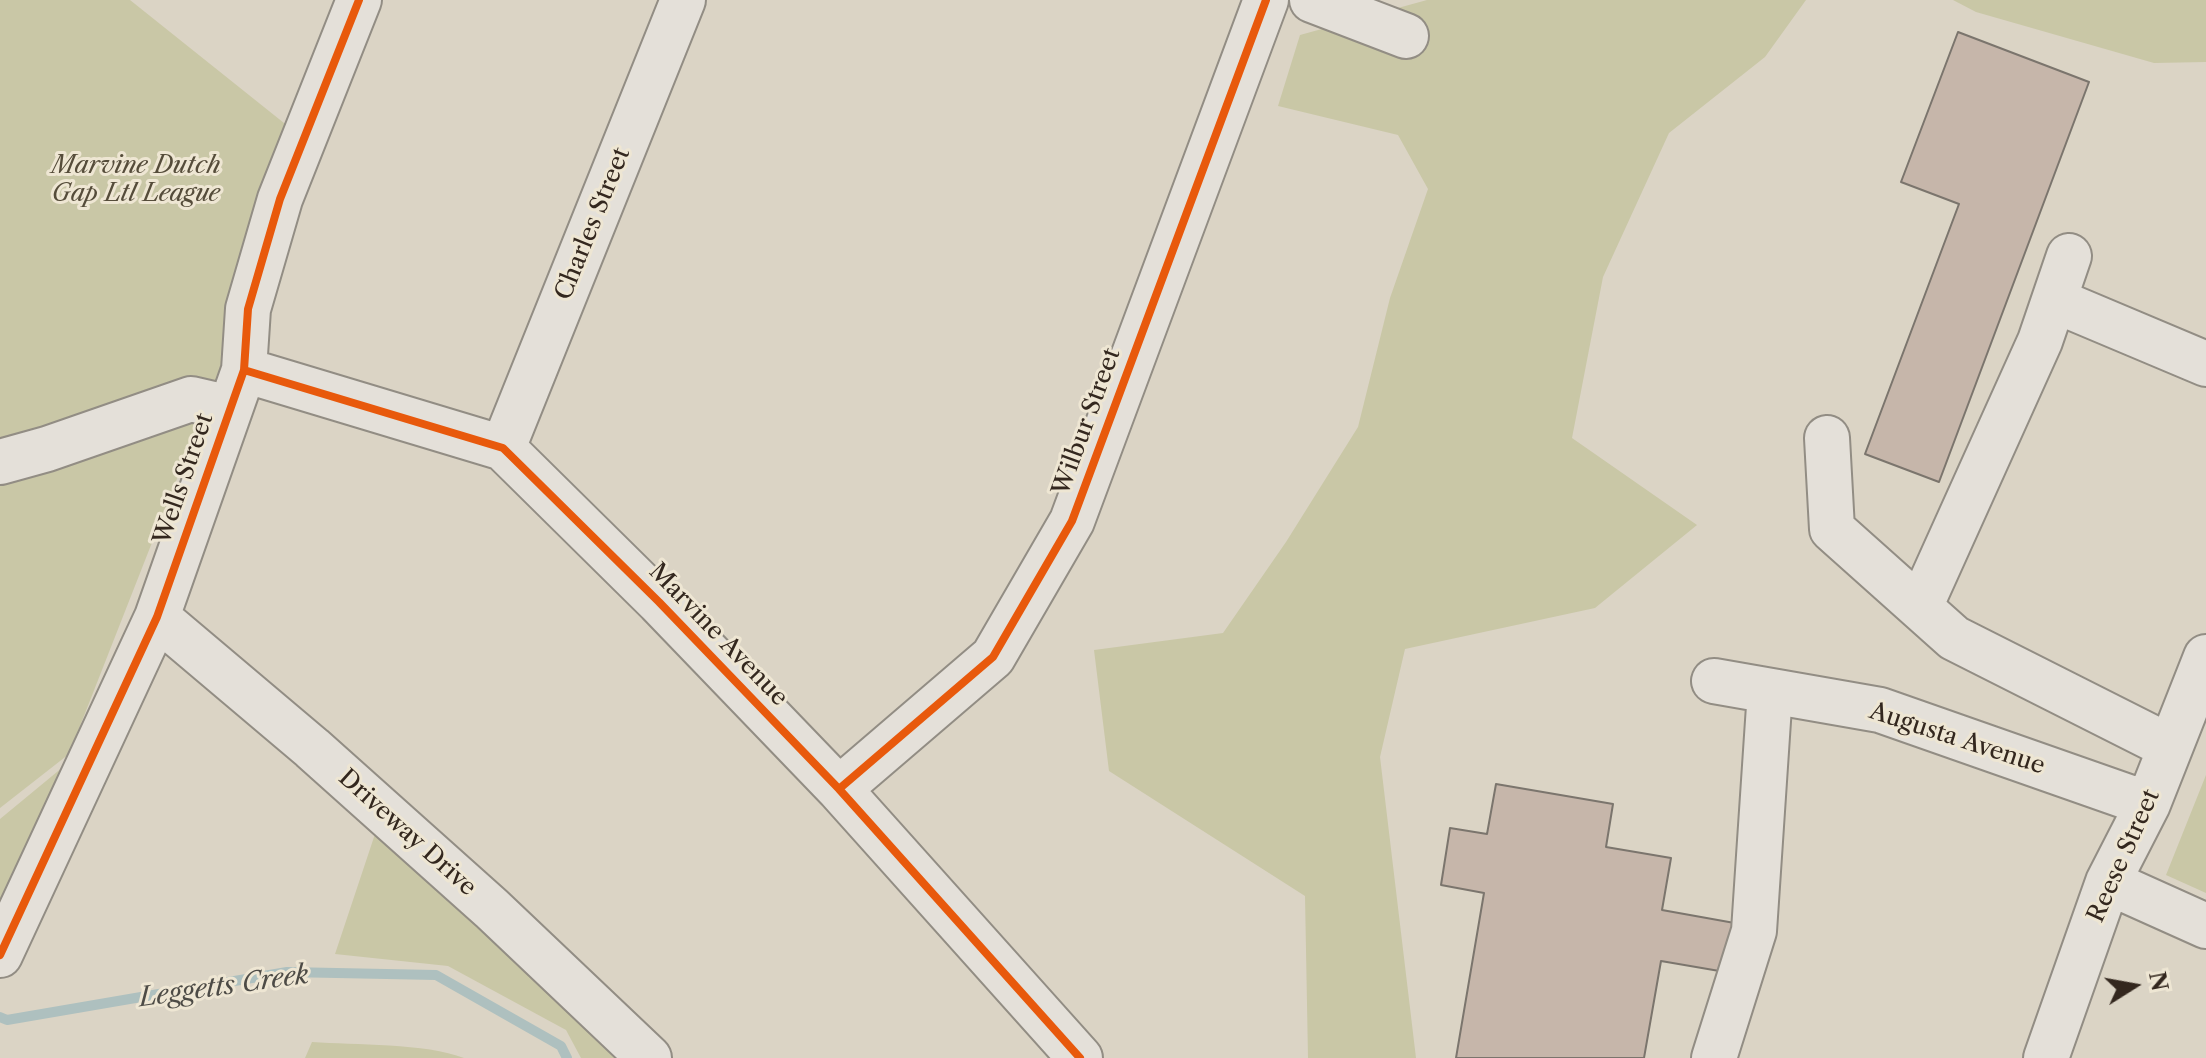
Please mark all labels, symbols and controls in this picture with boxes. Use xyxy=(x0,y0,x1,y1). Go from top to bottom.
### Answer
street label: Charles Street xyxy=(549,144,637,304)
park label: Marvine Dutch Gap Ltl League xyxy=(51,152,221,208)
street label: Wilbur Street xyxy=(1047,344,1127,500)
street label: Wells Street xyxy=(148,410,220,548)
street label: Marvine Avenue xyxy=(643,558,793,712)
street label: Augusta Avenue xyxy=(1866,697,2048,781)
street label: Driveway Drive xyxy=(332,764,482,902)
street label: Reese Street xyxy=(2082,785,2166,927)
north arrow xyxy=(2094,946,2174,1026)
water label: Leggetts Creek xyxy=(137,960,311,1014)
text: N xyxy=(2143,969,2173,993)

